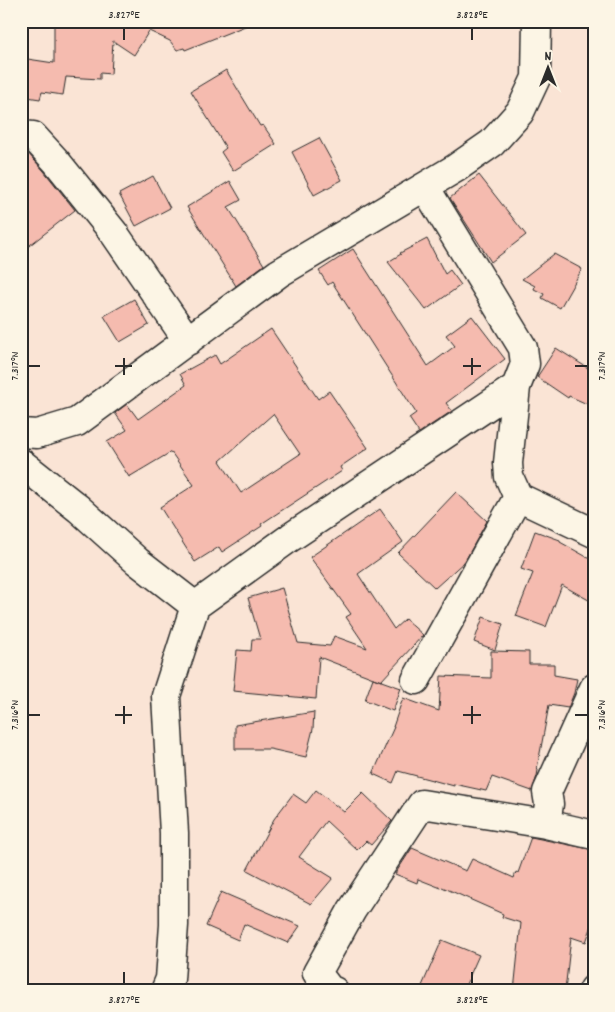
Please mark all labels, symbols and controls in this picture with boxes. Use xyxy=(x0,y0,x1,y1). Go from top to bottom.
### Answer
text: 3.827°E xyxy=(108,7,140,24)
text: 3.828°E xyxy=(456,7,488,24)
north arrow xyxy=(522,42,572,92)
text: N xyxy=(545,47,552,67)
text: 7.317°N xyxy=(7,351,24,380)
text: 7.317°N xyxy=(594,351,611,380)
text: 7.316°N xyxy=(7,700,24,730)
text: 7.316°N xyxy=(594,700,611,730)
text: 3.827°E xyxy=(108,992,140,1009)
text: 3.828°E xyxy=(456,992,488,1009)

